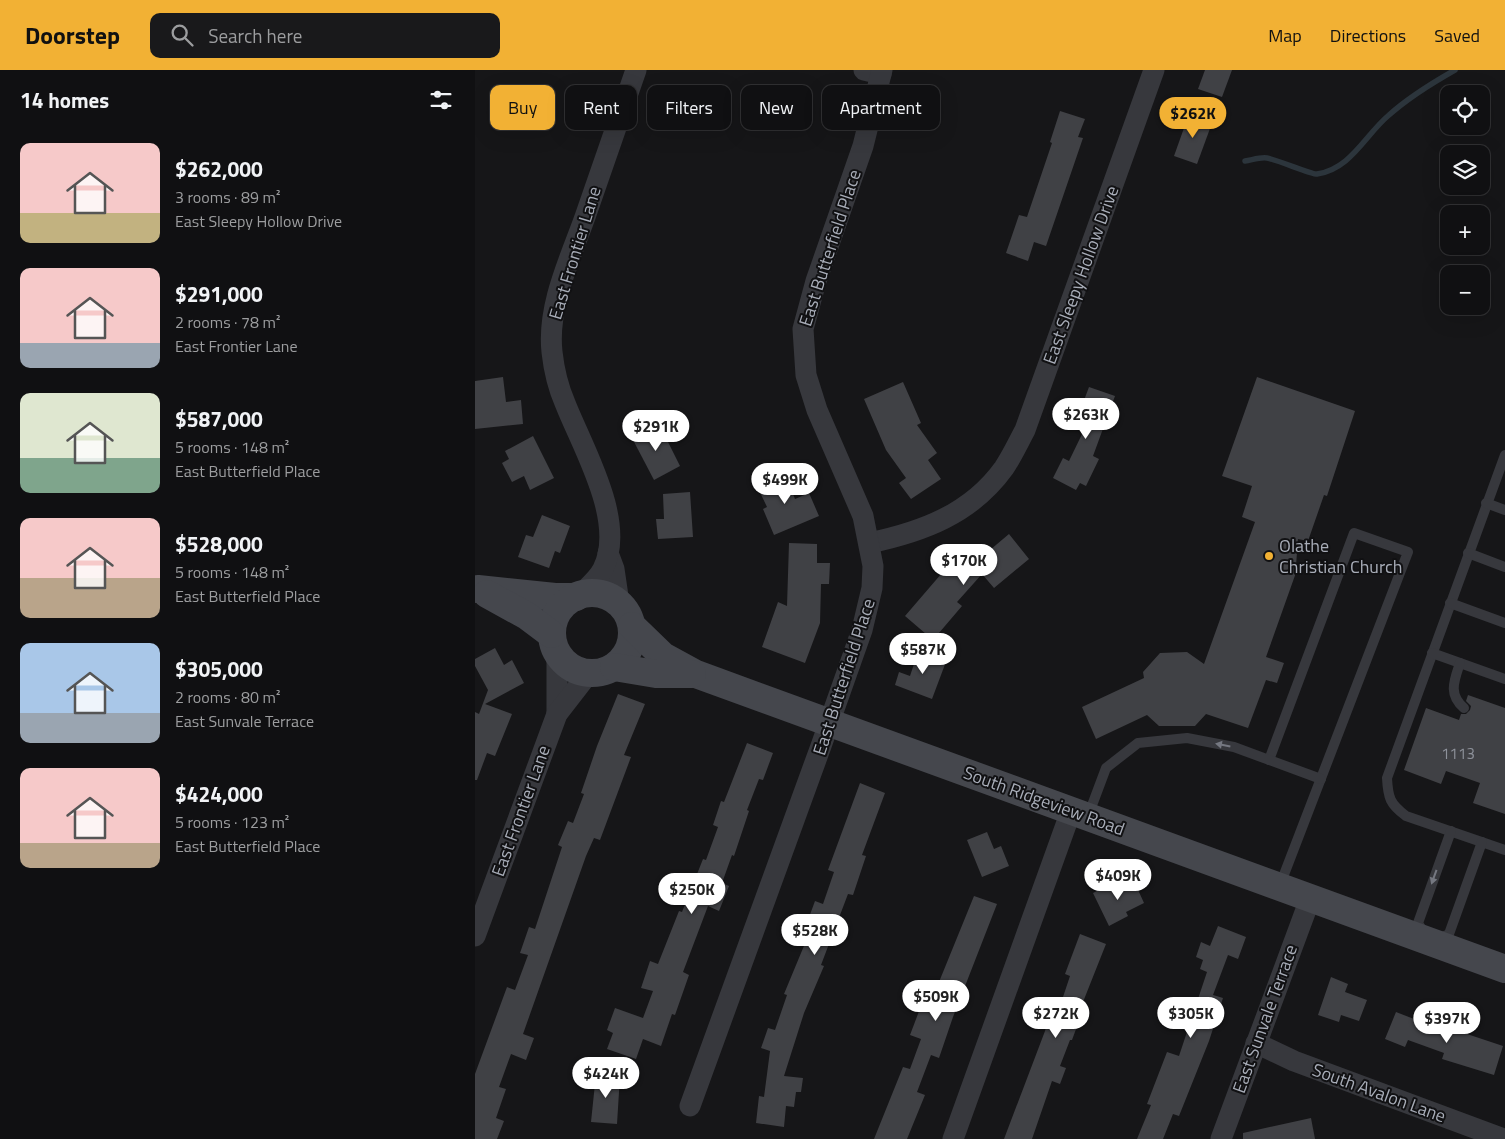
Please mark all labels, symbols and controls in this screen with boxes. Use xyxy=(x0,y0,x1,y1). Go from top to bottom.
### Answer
search box xyxy=(150,13,500,58)
text: Doorstep xyxy=(25,17,120,53)
icon: search xyxy=(168,21,196,49)
text: Search here xyxy=(208,21,302,50)
text: Map xyxy=(1268,22,1302,49)
text: Directions xyxy=(1330,22,1406,49)
text: Saved xyxy=(1434,22,1480,49)
text: 14 homes xyxy=(20,84,109,116)
chip: Buy xyxy=(490,85,555,130)
chip: Rent xyxy=(565,85,637,130)
chip: Filters xyxy=(647,85,731,130)
chip: New xyxy=(741,85,812,130)
chip: Apartment xyxy=(822,85,940,130)
map controls xyxy=(1440,85,1490,315)
button: locate xyxy=(1440,85,1490,135)
icon: filters xyxy=(427,86,455,114)
pin: $262K xyxy=(1158,97,1228,139)
text: $262K xyxy=(1170,101,1216,125)
button: layers xyxy=(1440,145,1490,195)
text: $262,000 xyxy=(175,153,263,185)
icon: home xyxy=(60,163,120,223)
street label: East Butterfield Place xyxy=(791,166,868,330)
street label: East Sleepy Hollow Drive xyxy=(1036,182,1125,368)
street label: East Frontier Lane xyxy=(541,183,608,323)
text: 3 rooms · 89 m² xyxy=(175,185,280,209)
button: + xyxy=(1440,205,1490,255)
text: East Sleepy Hollow Drive xyxy=(175,209,342,233)
button: − xyxy=(1440,265,1490,315)
text: $291,000 xyxy=(175,278,263,310)
icon: home xyxy=(60,288,120,348)
text: 2 rooms · 78 m² xyxy=(175,310,280,334)
text: East Frontier Lane xyxy=(175,334,298,358)
pin: $263K xyxy=(1051,398,1121,440)
text: $263K xyxy=(1063,402,1109,426)
text: $587,000 xyxy=(175,403,263,435)
pin: $291K xyxy=(621,410,691,452)
icon: home xyxy=(60,413,120,473)
text: $291K xyxy=(633,414,679,438)
text: 5 rooms · 148 m² xyxy=(175,435,289,459)
text: East Butterfield Place xyxy=(175,459,320,483)
pin: $499K xyxy=(750,462,820,505)
text: $499K xyxy=(762,467,808,491)
text: $528,000 xyxy=(175,528,263,560)
place label: Olathe Christian Church xyxy=(1279,532,1402,580)
icon: home xyxy=(60,538,120,598)
pin: $170K xyxy=(929,544,999,586)
text: $170K xyxy=(941,548,987,572)
marker: Olathe Christian Church xyxy=(1263,550,1275,562)
text: 5 rooms · 148 m² xyxy=(175,560,289,584)
text: East Butterfield Place xyxy=(175,584,320,608)
street label: East Butterfield Place xyxy=(805,595,882,759)
pin: $587K xyxy=(888,632,958,675)
text: $587K xyxy=(900,637,946,661)
text: $305,000 xyxy=(175,653,263,685)
icon: home xyxy=(60,663,120,723)
text: 2 rooms · 80 m² xyxy=(175,685,280,709)
text: East Sunvale Terrace xyxy=(175,709,314,733)
street label: East Frontier Lane xyxy=(484,741,557,880)
one-way arrow xyxy=(1215,741,1231,749)
house number: 1113 xyxy=(1441,742,1475,765)
street label: South Ridgeview Road xyxy=(960,759,1129,842)
text: $424,000 xyxy=(175,778,263,810)
icon: home xyxy=(60,788,120,848)
text: 5 rooms · 123 m² xyxy=(175,810,289,834)
text: East Butterfield Place xyxy=(175,834,320,858)
pin: $409K xyxy=(1083,858,1153,901)
text: $409K xyxy=(1095,863,1141,887)
one-way arrow xyxy=(1430,870,1438,885)
pin: $250K xyxy=(657,872,727,915)
text: $250K xyxy=(669,877,715,901)
pin: $528K xyxy=(780,914,850,956)
text: $528K xyxy=(792,918,838,942)
street label: East Sunvale Terrace xyxy=(1225,941,1304,1097)
pin: $509K xyxy=(901,980,971,1022)
text: $509K xyxy=(913,984,959,1008)
pin: $272K xyxy=(1021,996,1091,1039)
pin: $305K xyxy=(1156,996,1226,1039)
text: $272K xyxy=(1033,1001,1079,1025)
text: $305K xyxy=(1168,1001,1214,1025)
pin: $397K xyxy=(1412,1002,1482,1044)
text: $397K xyxy=(1424,1006,1470,1030)
pin: $424K xyxy=(571,1056,641,1099)
street label: South Avalon Lane xyxy=(1309,1056,1450,1129)
text: $424K xyxy=(583,1061,629,1085)

